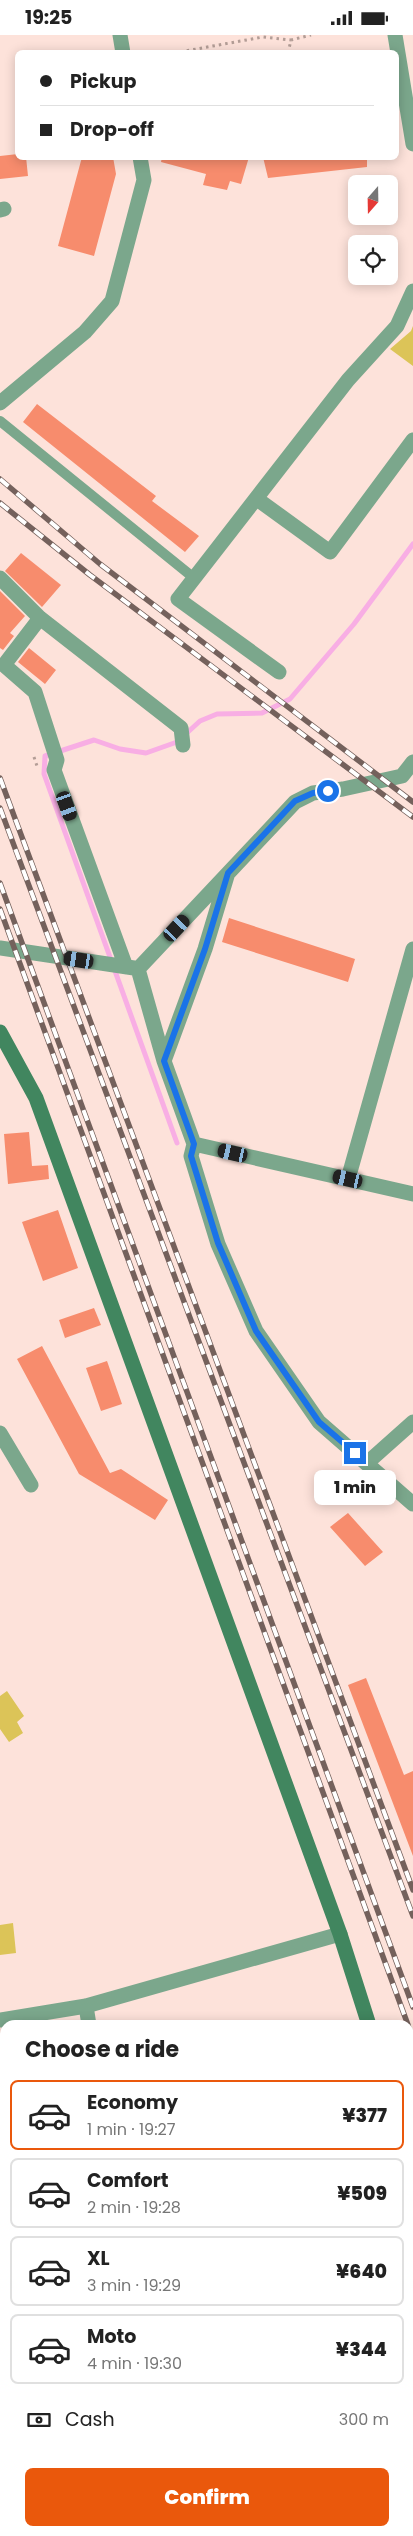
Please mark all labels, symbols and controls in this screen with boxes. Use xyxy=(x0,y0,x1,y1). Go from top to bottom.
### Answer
text: 19:25 xyxy=(25,4,72,31)
text: Pickup xyxy=(70,68,136,95)
text: Drop-off xyxy=(70,116,154,143)
north arrow xyxy=(348,175,398,225)
map controls xyxy=(348,175,398,285)
button: locate xyxy=(348,235,398,285)
route start xyxy=(317,780,339,802)
car xyxy=(54,789,79,823)
car xyxy=(161,912,192,944)
car xyxy=(63,950,94,970)
car xyxy=(216,1142,249,1164)
car xyxy=(331,1168,364,1190)
route end xyxy=(344,1442,366,1464)
callout: 1 min xyxy=(314,1471,396,1505)
text: 1 min xyxy=(334,1476,376,1499)
text: Choose a ride xyxy=(25,2034,179,2065)
text: Economy xyxy=(87,2089,178,2116)
icon: car xyxy=(27,2093,72,2138)
text: ¥377 xyxy=(342,2102,387,2129)
text: 1 min · 19:27 xyxy=(87,2118,176,2141)
text: Comfort xyxy=(87,2167,169,2194)
icon: car xyxy=(27,2171,72,2216)
text: ¥509 xyxy=(337,2180,387,2207)
text: 2 min · 19:28 xyxy=(87,2196,181,2219)
text: XL xyxy=(87,2245,110,2272)
icon: car xyxy=(27,2249,72,2294)
text: ¥640 xyxy=(336,2258,387,2285)
text: 3 min · 19:29 xyxy=(87,2274,181,2297)
text: Moto xyxy=(87,2323,136,2350)
icon: car xyxy=(27,2327,72,2372)
text: ¥344 xyxy=(336,2336,387,2363)
text: 4 min · 19:30 xyxy=(87,2352,182,2375)
icon: cash xyxy=(25,2406,53,2434)
text: Cash xyxy=(65,2406,115,2433)
text: 300 m xyxy=(339,2408,389,2431)
button: Confirm xyxy=(25,2468,389,2526)

